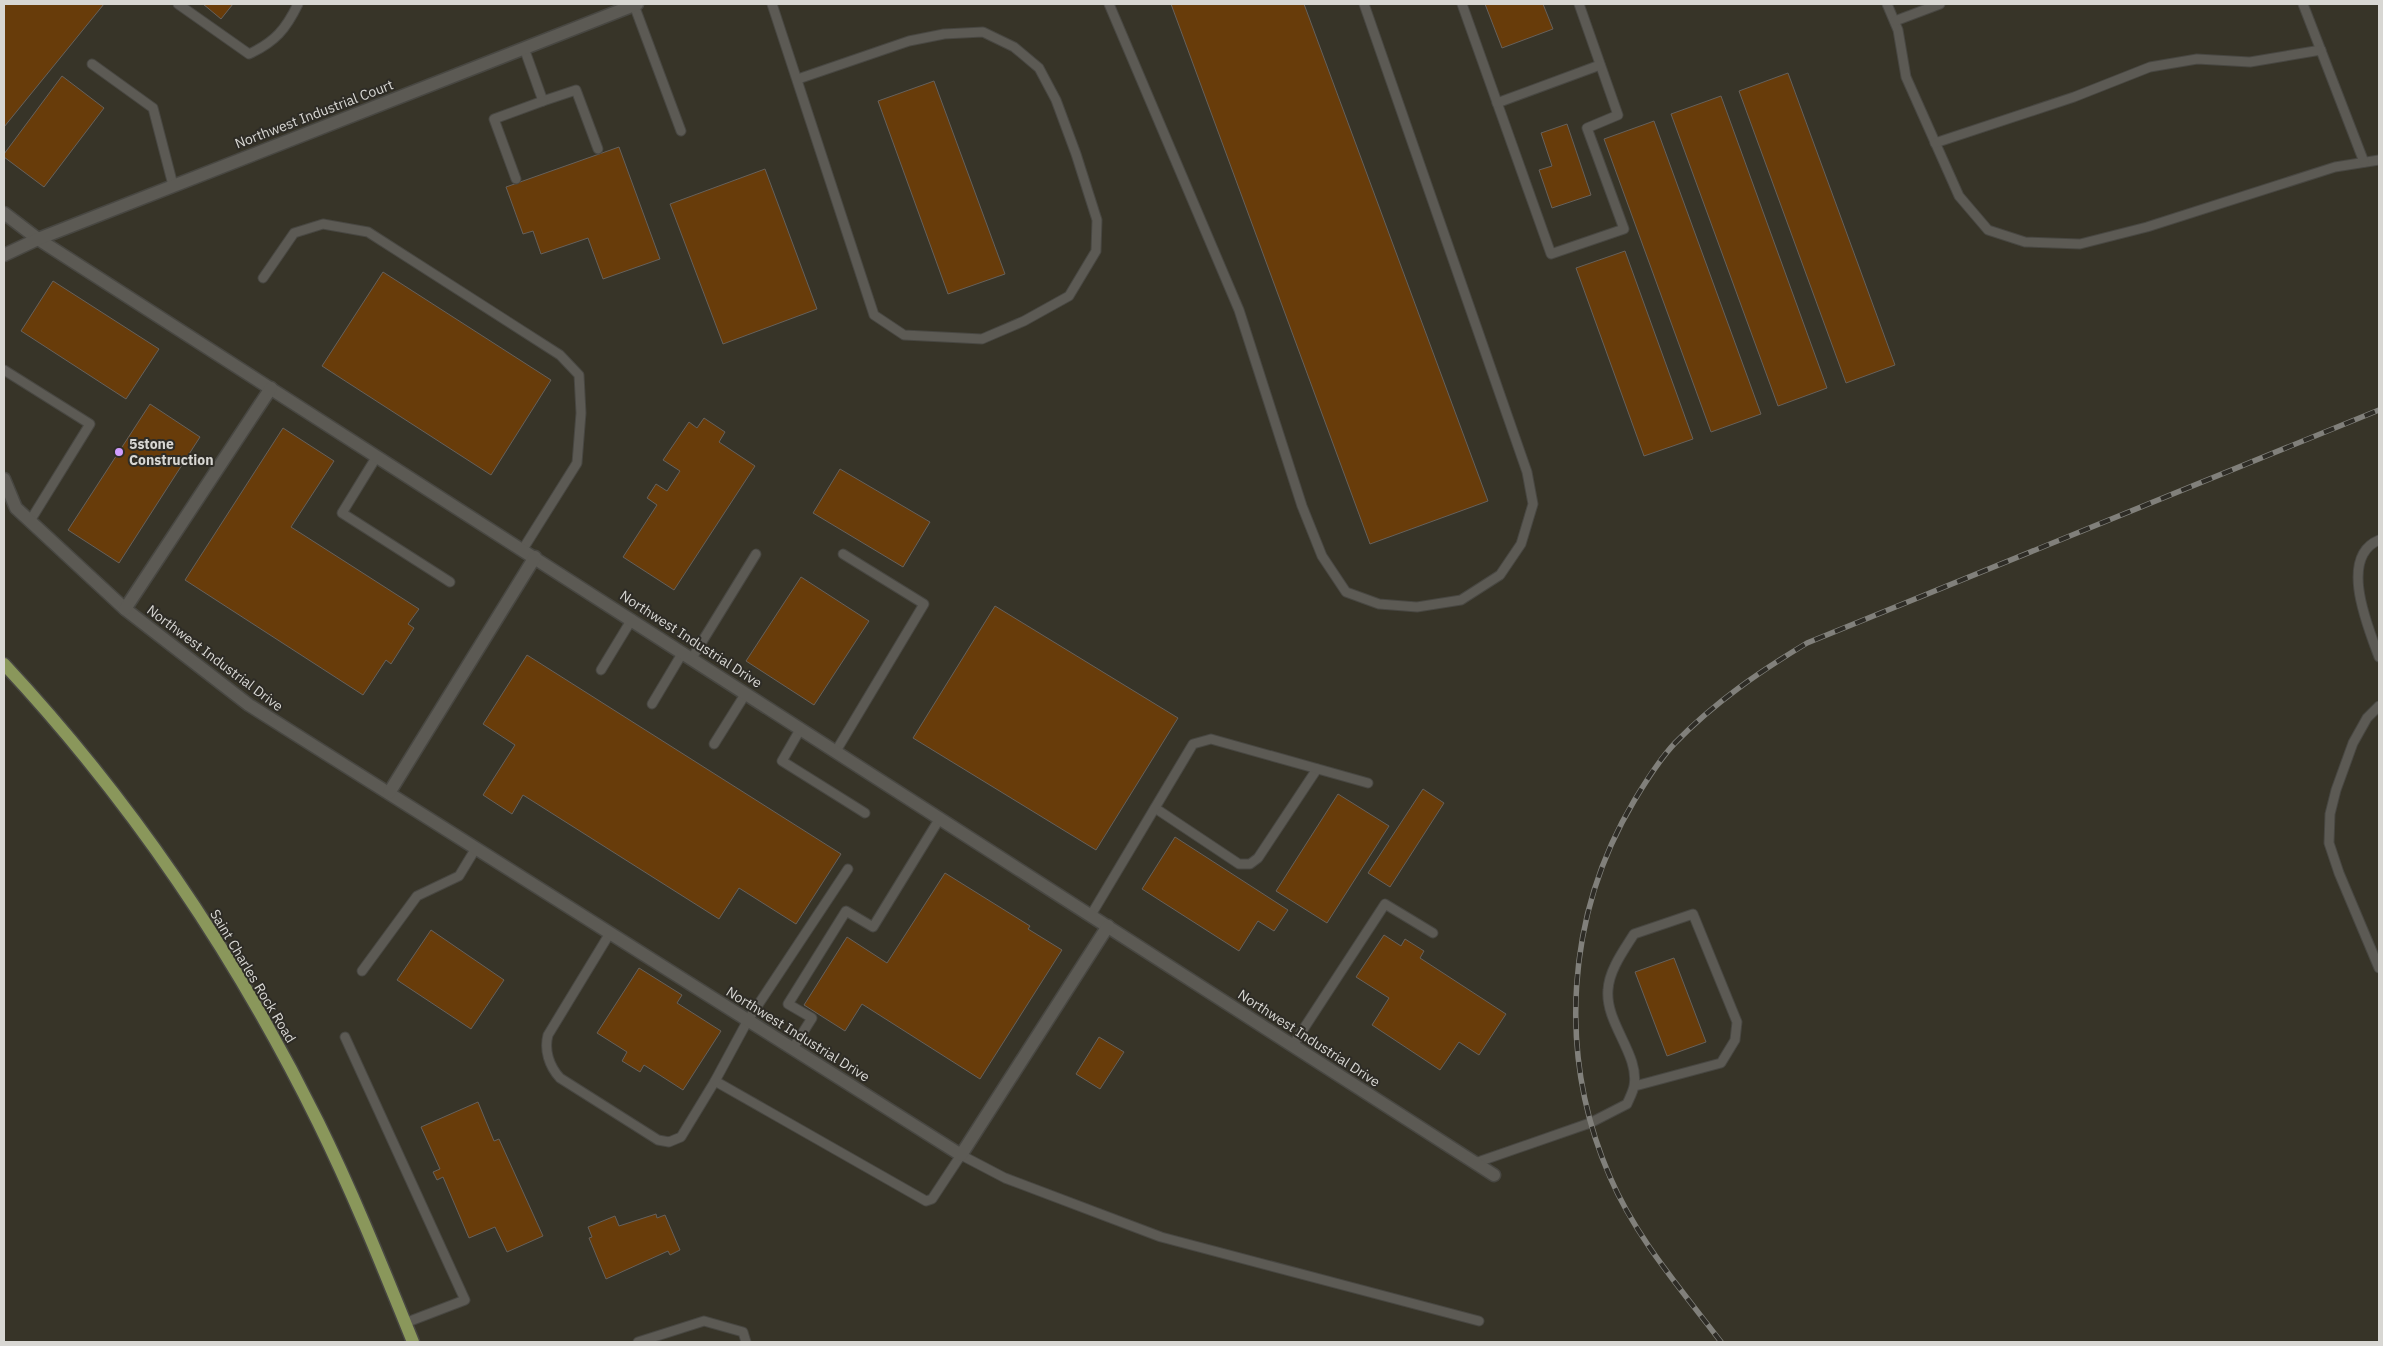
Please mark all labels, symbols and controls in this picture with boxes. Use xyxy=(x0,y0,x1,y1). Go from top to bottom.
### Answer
street label: Northwest Industrial Court xyxy=(232,75,396,153)
place label: 5stone Construction xyxy=(129,435,214,469)
marker: 5stone Construction xyxy=(113,446,125,458)
street label: Northwest Industrial Drive xyxy=(616,586,766,692)
street label: Northwest Industrial Drive xyxy=(143,601,287,715)
street label: Saint Charles Rock Road xyxy=(206,906,300,1046)
street label: Northwest Industrial Drive xyxy=(723,982,873,1086)
street label: Northwest Industrial Drive xyxy=(1234,985,1384,1091)

